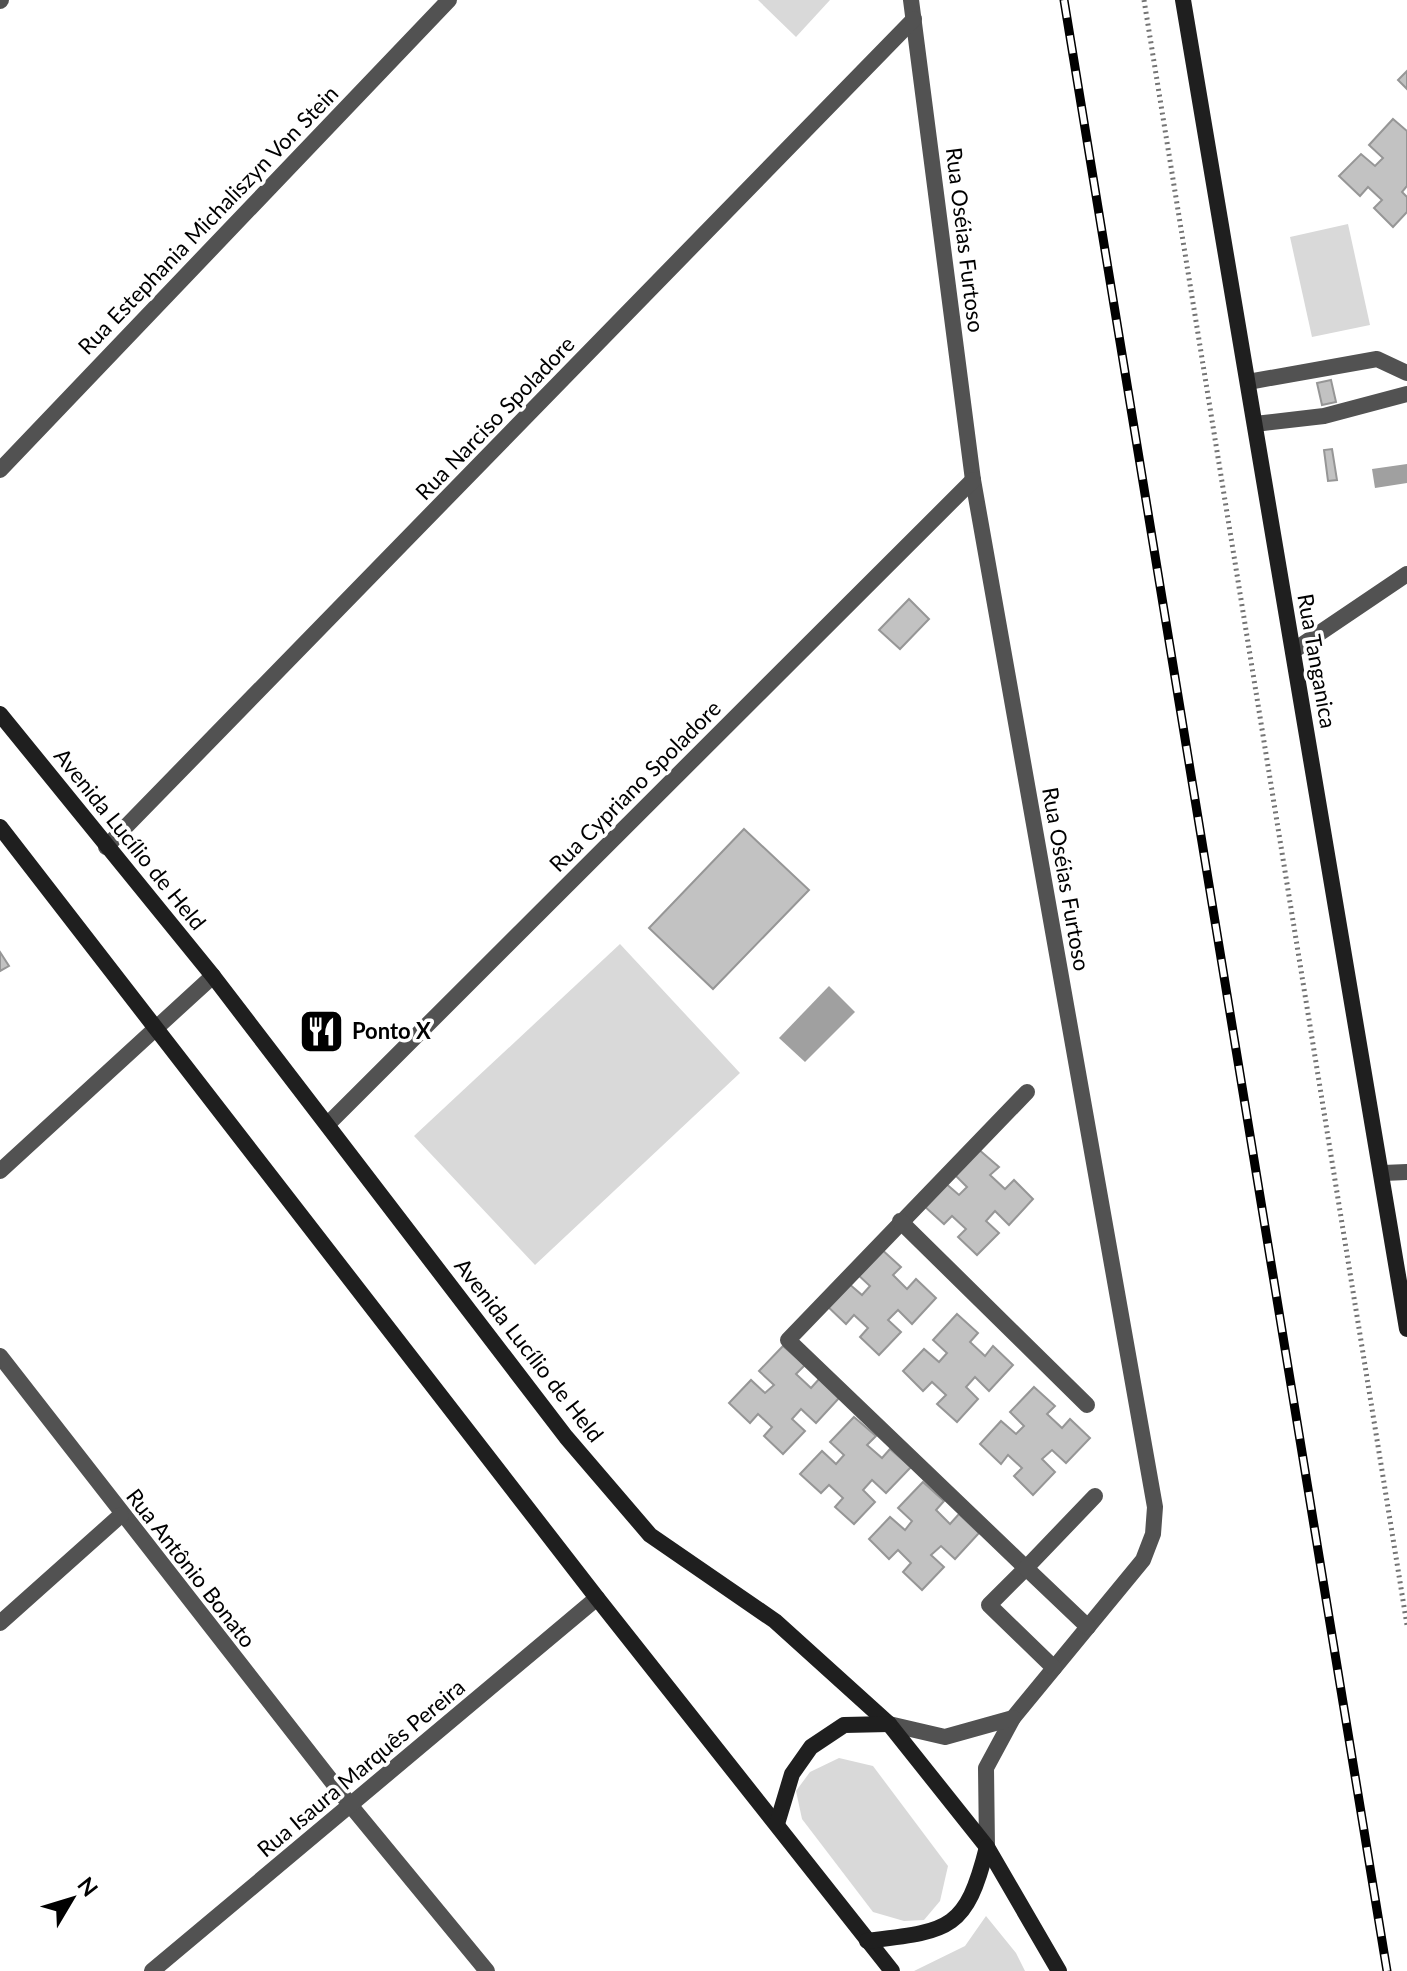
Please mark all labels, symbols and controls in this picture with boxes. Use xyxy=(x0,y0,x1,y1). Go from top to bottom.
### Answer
street label: Rua Estephania Michaliszyn Von Stein xyxy=(72,80,343,360)
street label: Rua Oséias Furtoso xyxy=(941,146,990,334)
street label: Rua Narciso Spoladore xyxy=(410,330,580,505)
street label: Rua Tanganica xyxy=(1292,591,1343,731)
street label: Rua Cypriano Spoladore xyxy=(543,694,726,877)
street label: Avenida Lucílio de Held xyxy=(49,742,212,935)
street label: Rua Oséias Furtoso xyxy=(1037,785,1096,973)
restaurant icon: Ponto X xyxy=(297,1007,345,1055)
place label: Ponto X xyxy=(352,1017,431,1044)
street label: Avenida Lucílio de Held xyxy=(449,1252,610,1447)
street label: Rua Antônio Bonato xyxy=(121,1483,262,1653)
street label: Rua Isaura Marquês Pereira xyxy=(251,1673,470,1862)
north arrow xyxy=(32,1859,112,1939)
text: N xyxy=(72,1871,104,1901)

